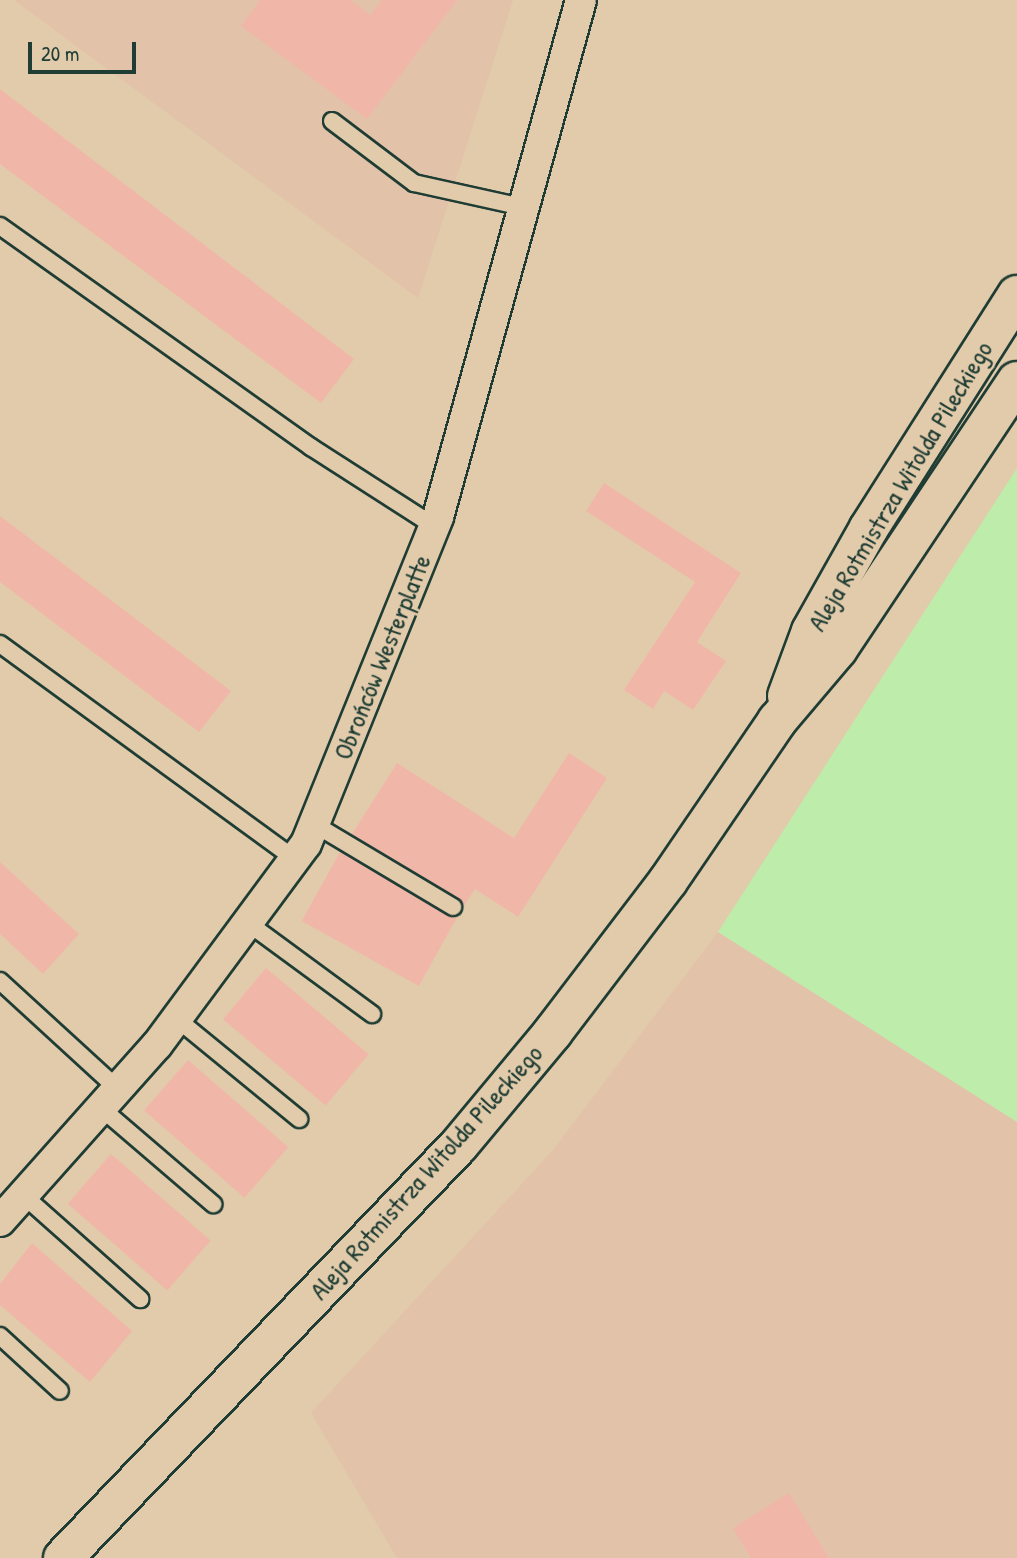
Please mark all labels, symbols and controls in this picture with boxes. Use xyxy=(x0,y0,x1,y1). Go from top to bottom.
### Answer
scale bar xyxy=(32,28,140,72)
text: 20 m xyxy=(41,39,79,68)
street label: Aleja Rotmistrza Witolda Pileckiego xyxy=(801,336,999,636)
street label: Obrońców Westerplatte xyxy=(327,550,437,764)
street label: Aleja Rotmistrza Witolda Pileckiego xyxy=(303,1038,549,1306)

